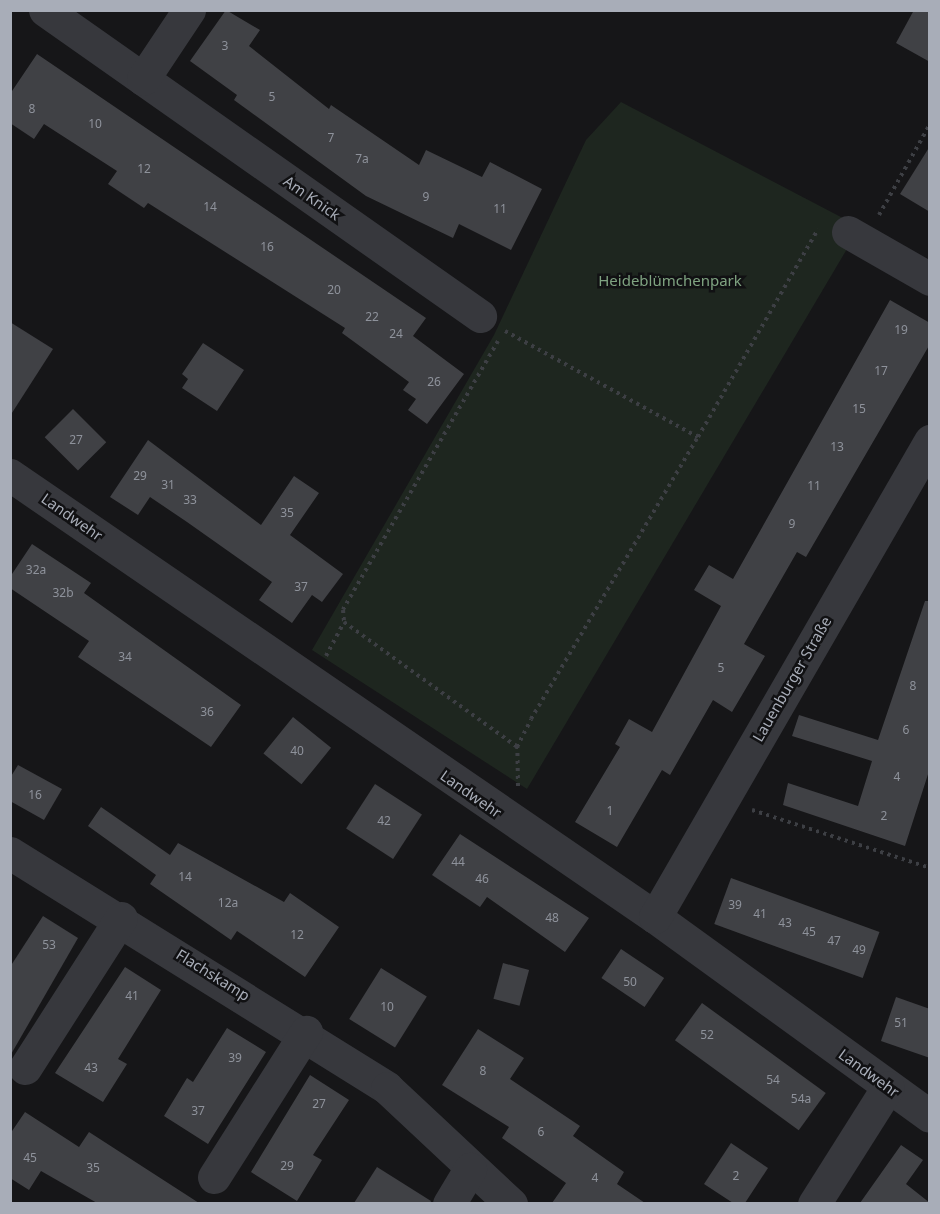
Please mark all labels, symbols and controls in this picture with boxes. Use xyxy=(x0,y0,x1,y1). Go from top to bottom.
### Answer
house number: 3 xyxy=(222,39,228,53)
house number: 5 xyxy=(269,90,275,104)
house number: 8 xyxy=(29,102,35,116)
house number: 10 xyxy=(88,117,102,131)
house number: 7 xyxy=(328,131,334,145)
house number: 7a xyxy=(355,152,369,166)
house number: 12 xyxy=(137,162,151,176)
street label: Am Knick xyxy=(280,172,344,224)
house number: 9 xyxy=(423,190,429,204)
house number: 14 xyxy=(203,200,217,214)
house number: 11 xyxy=(493,202,507,216)
house number: 16 xyxy=(260,240,274,254)
park label: Heideblümchenpark xyxy=(598,272,742,290)
house number: 20 xyxy=(327,283,341,297)
house number: 22 xyxy=(365,310,379,324)
house number: 19 xyxy=(894,323,908,337)
house number: 24 xyxy=(389,327,403,341)
house number: 17 xyxy=(874,364,888,378)
house number: 26 xyxy=(427,375,441,389)
house number: 15 xyxy=(852,402,866,416)
house number: 27 xyxy=(69,433,83,447)
house number: 13 xyxy=(830,440,844,454)
house number: 29 xyxy=(133,469,147,483)
house number: 31 xyxy=(161,478,175,492)
house number: 11 xyxy=(807,479,821,493)
street label: Landwehr xyxy=(38,489,106,545)
house number: 33 xyxy=(183,493,197,507)
house number: 35 xyxy=(280,506,294,520)
house number: 9 xyxy=(789,517,795,531)
house number: 32a xyxy=(26,563,46,577)
house number: 37 xyxy=(294,580,308,594)
house number: 32b xyxy=(52,586,74,600)
street label: Lauenburger Straße xyxy=(749,613,835,745)
house number: 34 xyxy=(118,650,132,664)
house number: 5 xyxy=(718,661,724,675)
house number: 8 xyxy=(910,679,916,693)
house number: 36 xyxy=(200,705,214,719)
house number: 6 xyxy=(903,723,909,737)
house number: 40 xyxy=(290,744,304,758)
street label: Landwehr xyxy=(437,766,505,822)
house number: 4 xyxy=(894,770,900,784)
house number: 16 xyxy=(28,788,42,802)
house number: 1 xyxy=(607,804,613,818)
house number: 2 xyxy=(881,809,887,823)
house number: 42 xyxy=(377,814,391,828)
house number: 44 xyxy=(451,855,465,869)
house number: 14 xyxy=(178,870,192,884)
house number: 46 xyxy=(475,872,489,886)
house number: 12a xyxy=(218,896,238,910)
house number: 39 xyxy=(728,898,742,912)
house number: 41 xyxy=(753,907,767,921)
house number: 48 xyxy=(545,911,559,925)
house number: 43 xyxy=(778,916,792,930)
house number: 45 xyxy=(802,925,816,939)
house number: 12 xyxy=(290,928,304,942)
house number: 47 xyxy=(827,934,841,948)
house number: 53 xyxy=(42,938,56,952)
house number: 49 xyxy=(852,943,866,957)
street label: Flachskamp xyxy=(173,945,253,1005)
house number: 50 xyxy=(623,975,637,989)
house number: 41 xyxy=(125,989,139,1003)
house number: 10 xyxy=(380,1000,394,1014)
house number: 51 xyxy=(894,1016,908,1030)
house number: 52 xyxy=(700,1028,714,1042)
street label: Landwehr xyxy=(835,1045,903,1101)
house number: 39 xyxy=(228,1051,242,1065)
house number: 43 xyxy=(84,1061,98,1075)
house number: 8 xyxy=(480,1064,486,1078)
house number: 54 xyxy=(766,1073,780,1087)
house number: 54a xyxy=(791,1092,811,1106)
house number: 27 xyxy=(312,1097,326,1111)
house number: 37 xyxy=(191,1104,205,1118)
house number: 6 xyxy=(538,1125,544,1139)
house number: 45 xyxy=(23,1151,37,1165)
house number: 29 xyxy=(280,1159,294,1173)
house number: 35 xyxy=(86,1161,100,1175)
house number: 2 xyxy=(733,1169,739,1183)
house number: 4 xyxy=(592,1171,598,1185)

